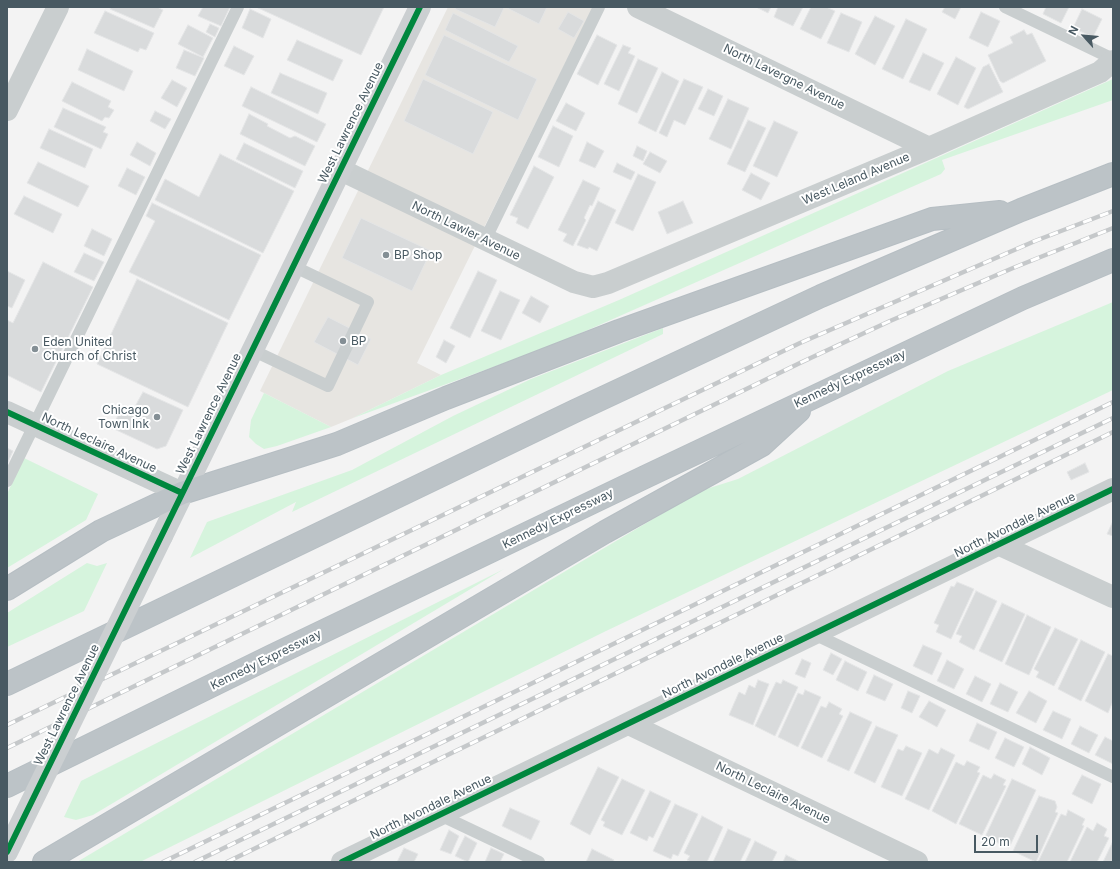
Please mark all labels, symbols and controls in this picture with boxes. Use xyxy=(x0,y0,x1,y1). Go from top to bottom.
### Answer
north arrow xyxy=(1064,16,1104,56)
text: N xyxy=(1065,24,1081,37)
street label: North Lavergne Avenue xyxy=(721,41,847,113)
street label: West Lawrence Avenue xyxy=(315,60,387,186)
street label: West Leland Avenue xyxy=(800,150,912,208)
street label: North Lawler Avenue xyxy=(410,199,522,263)
place label: BP Shop xyxy=(394,248,442,262)
marker: BP Shop xyxy=(381,250,391,260)
place label: BP xyxy=(351,334,367,348)
place label: Eden United Church of Christ xyxy=(43,335,136,363)
marker: BP xyxy=(338,336,348,346)
marker: Eden United Church of Christ xyxy=(30,344,40,354)
street label: Kennedy Expressway xyxy=(792,347,908,411)
street label: West Lawrence Avenue xyxy=(173,351,245,477)
place label: Chicago Town Ink xyxy=(98,403,149,431)
street label: North Leclaire Avenue xyxy=(39,410,159,476)
marker: Chicago Town Ink xyxy=(152,412,162,422)
street label: Kennedy Expressway xyxy=(500,486,616,552)
street label: North Avondale Avenue xyxy=(952,489,1078,561)
street label: Kennedy Expressway xyxy=(208,627,324,693)
street label: North Avondale Avenue xyxy=(660,630,786,702)
street label: West Lawrence Avenue xyxy=(31,642,103,768)
street label: North Leclaire Avenue xyxy=(714,759,832,827)
street label: North Avondale Avenue xyxy=(368,771,494,843)
scale bar xyxy=(976,827,1040,853)
text: 20 m xyxy=(981,834,1010,849)

